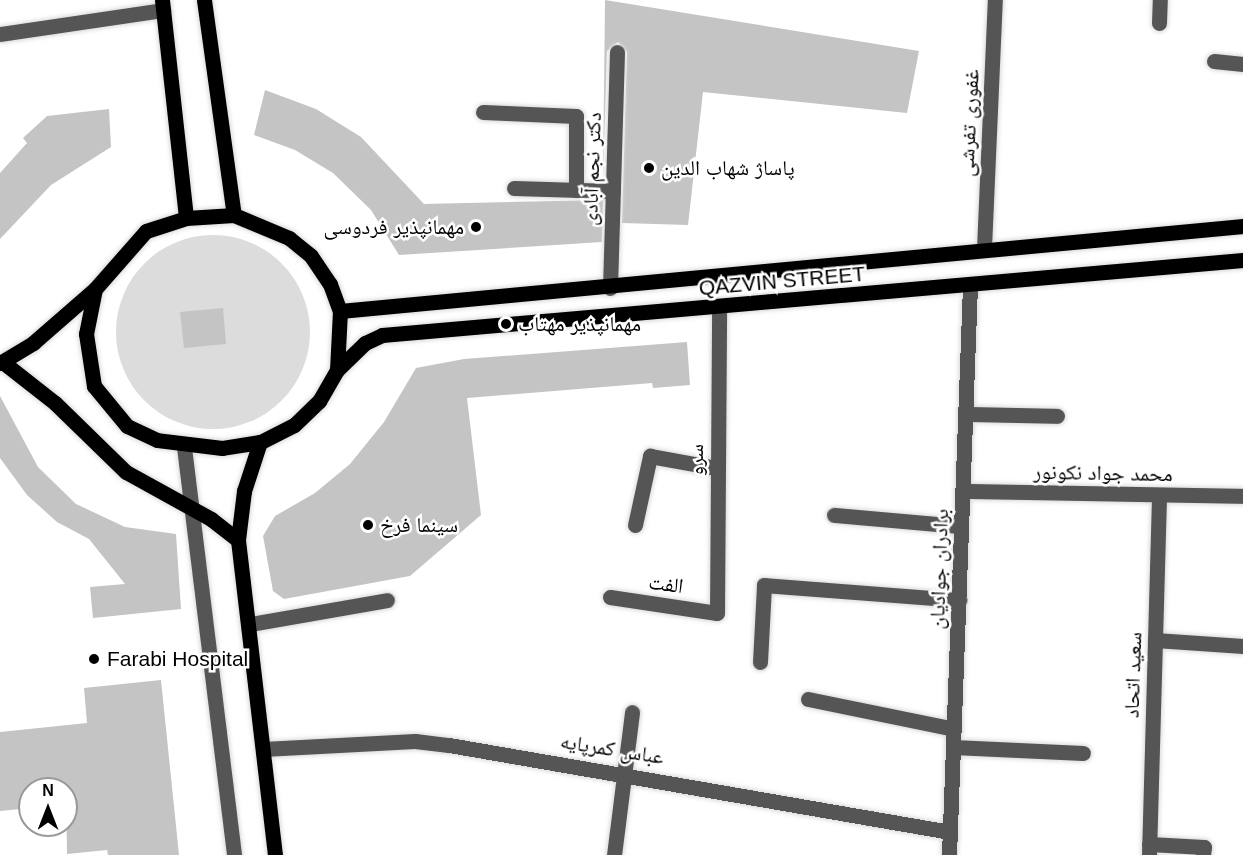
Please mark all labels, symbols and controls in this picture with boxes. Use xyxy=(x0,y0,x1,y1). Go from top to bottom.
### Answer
street label: غفوری تفرشی xyxy=(954,69,984,177)
street label: دکتر نجم آبادی xyxy=(577,112,607,226)
place label: پاساژ شهاب الدین xyxy=(661,155,795,181)
marker: پاساژ شهاب الدین xyxy=(642,161,656,175)
place label: مهمانپذیر فردوسی xyxy=(324,214,464,240)
marker: مهمانپذیر فردوسی xyxy=(469,220,483,234)
street label: QAZVIN STREET xyxy=(698,261,866,301)
place label: مهمانپذیر مهتاب xyxy=(518,311,641,337)
marker: مهمانپذیر مهتاب xyxy=(499,317,513,331)
street label: سرو xyxy=(683,444,709,476)
street label: محمد جواد نکونور xyxy=(1033,459,1173,487)
street label: برادران جوادیان xyxy=(924,508,954,630)
place label: سینما فرخ xyxy=(380,512,458,538)
marker: سینما فرخ xyxy=(361,518,375,532)
street label: الفت xyxy=(647,569,685,599)
street label: سعید اتحاد xyxy=(1119,632,1147,718)
place label: Farabi Hospital xyxy=(107,646,248,672)
marker: Farabi Hospital xyxy=(85,650,103,668)
street label: عباس کمرپایه xyxy=(559,728,665,770)
north arrow xyxy=(18,777,78,837)
text: N xyxy=(42,782,54,799)

